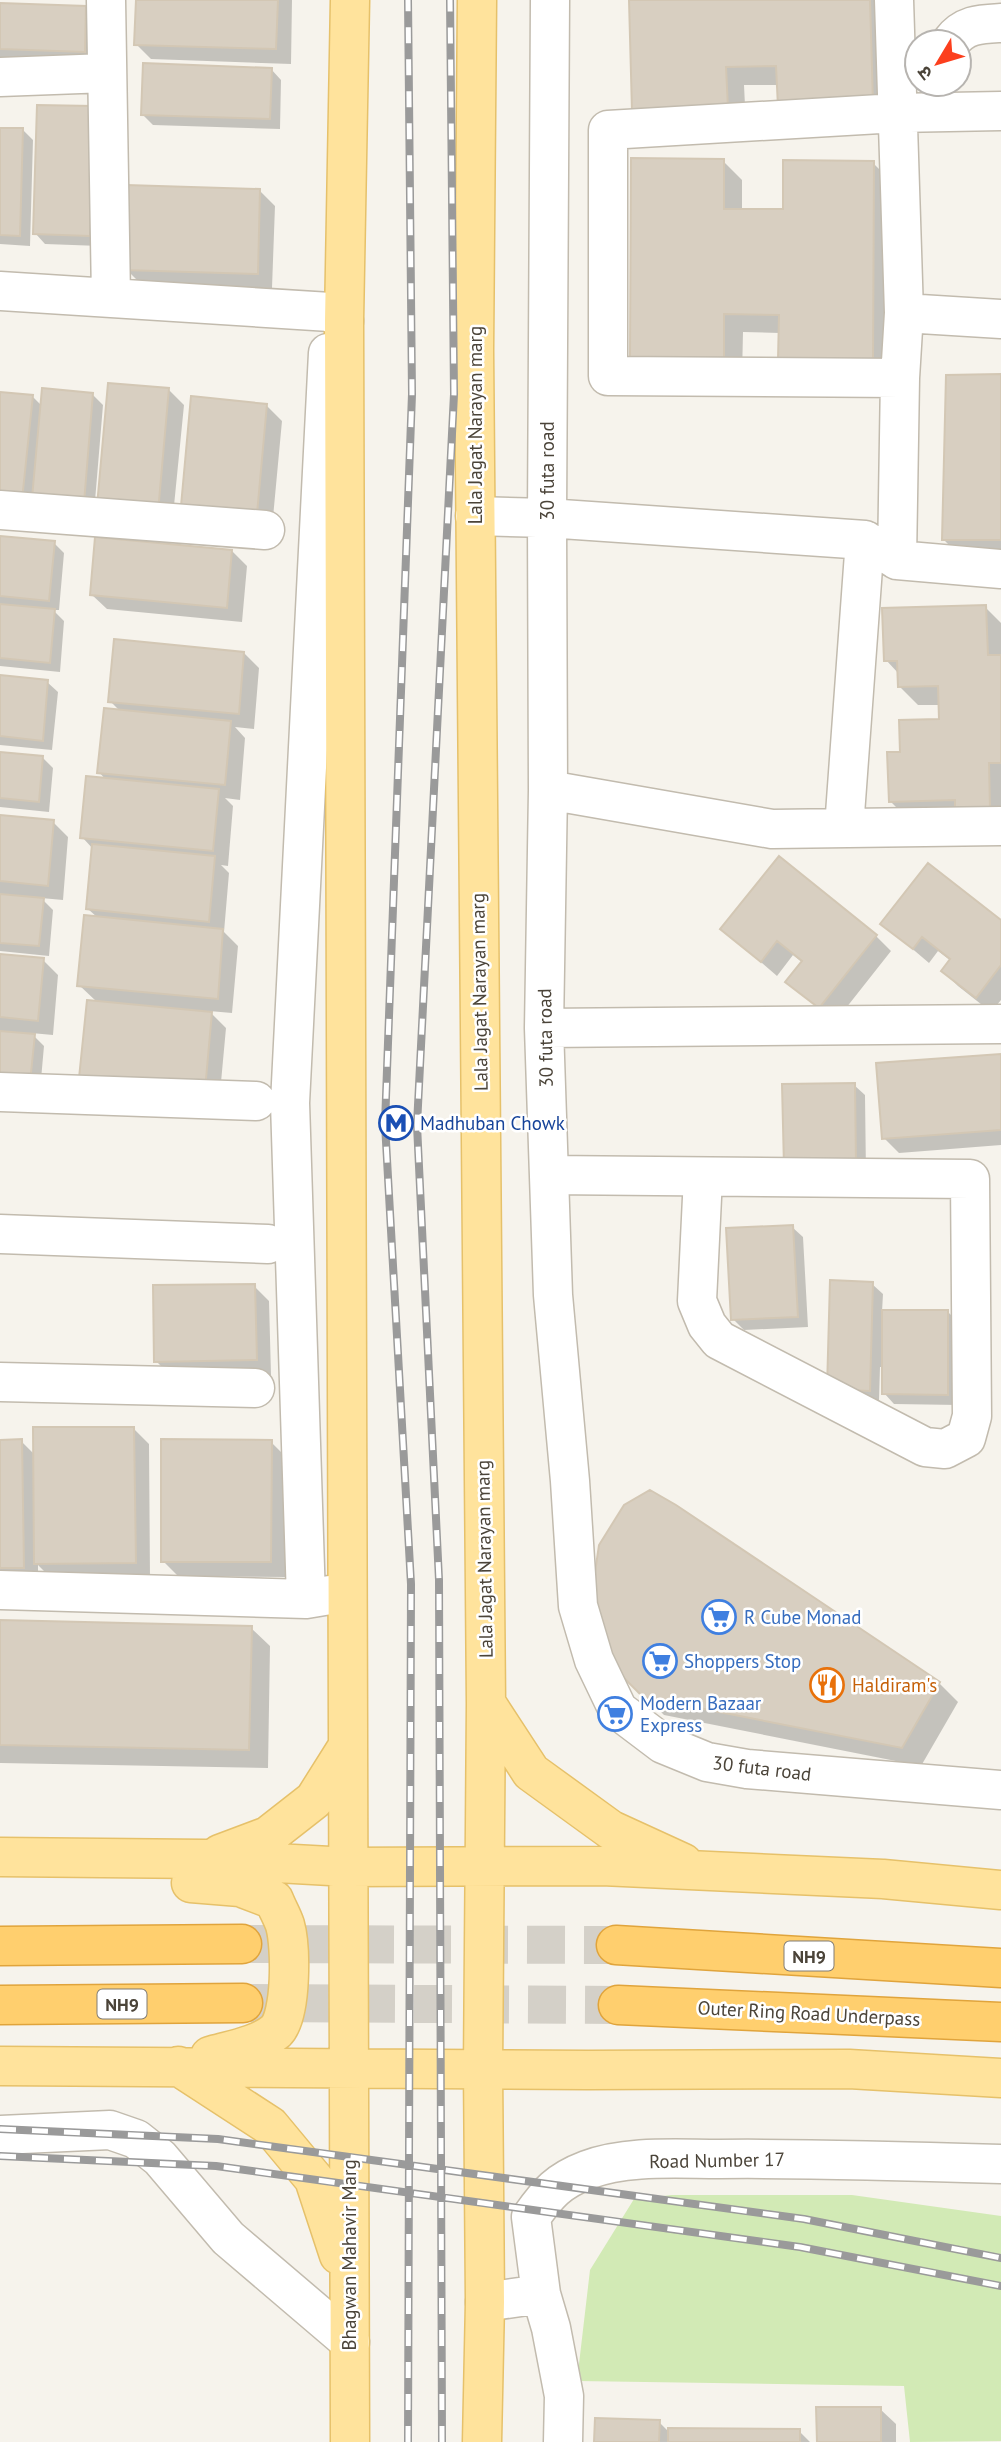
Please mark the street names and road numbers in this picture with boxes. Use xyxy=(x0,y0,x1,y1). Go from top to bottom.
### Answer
street label: Lala Jagat Narayan marg xyxy=(463,326,487,524)
street label: 30 futa road xyxy=(535,421,559,521)
street label: Lala Jagat Narayan marg xyxy=(465,893,493,1091)
street label: 30 futa road xyxy=(532,988,558,1088)
street label: Lala Jagat Narayan marg xyxy=(470,1460,498,1658)
street label: 30 futa road xyxy=(711,1750,813,1786)
road number: NH9 xyxy=(784,1942,834,1970)
road number: NH9 xyxy=(97,1990,146,2018)
street label: Outer Ring Road Underpass xyxy=(697,1995,921,2031)
street label: Road Number 17 xyxy=(649,2147,785,2173)
street label: Bhagwan Mahavir Marg xyxy=(337,2159,361,2351)

